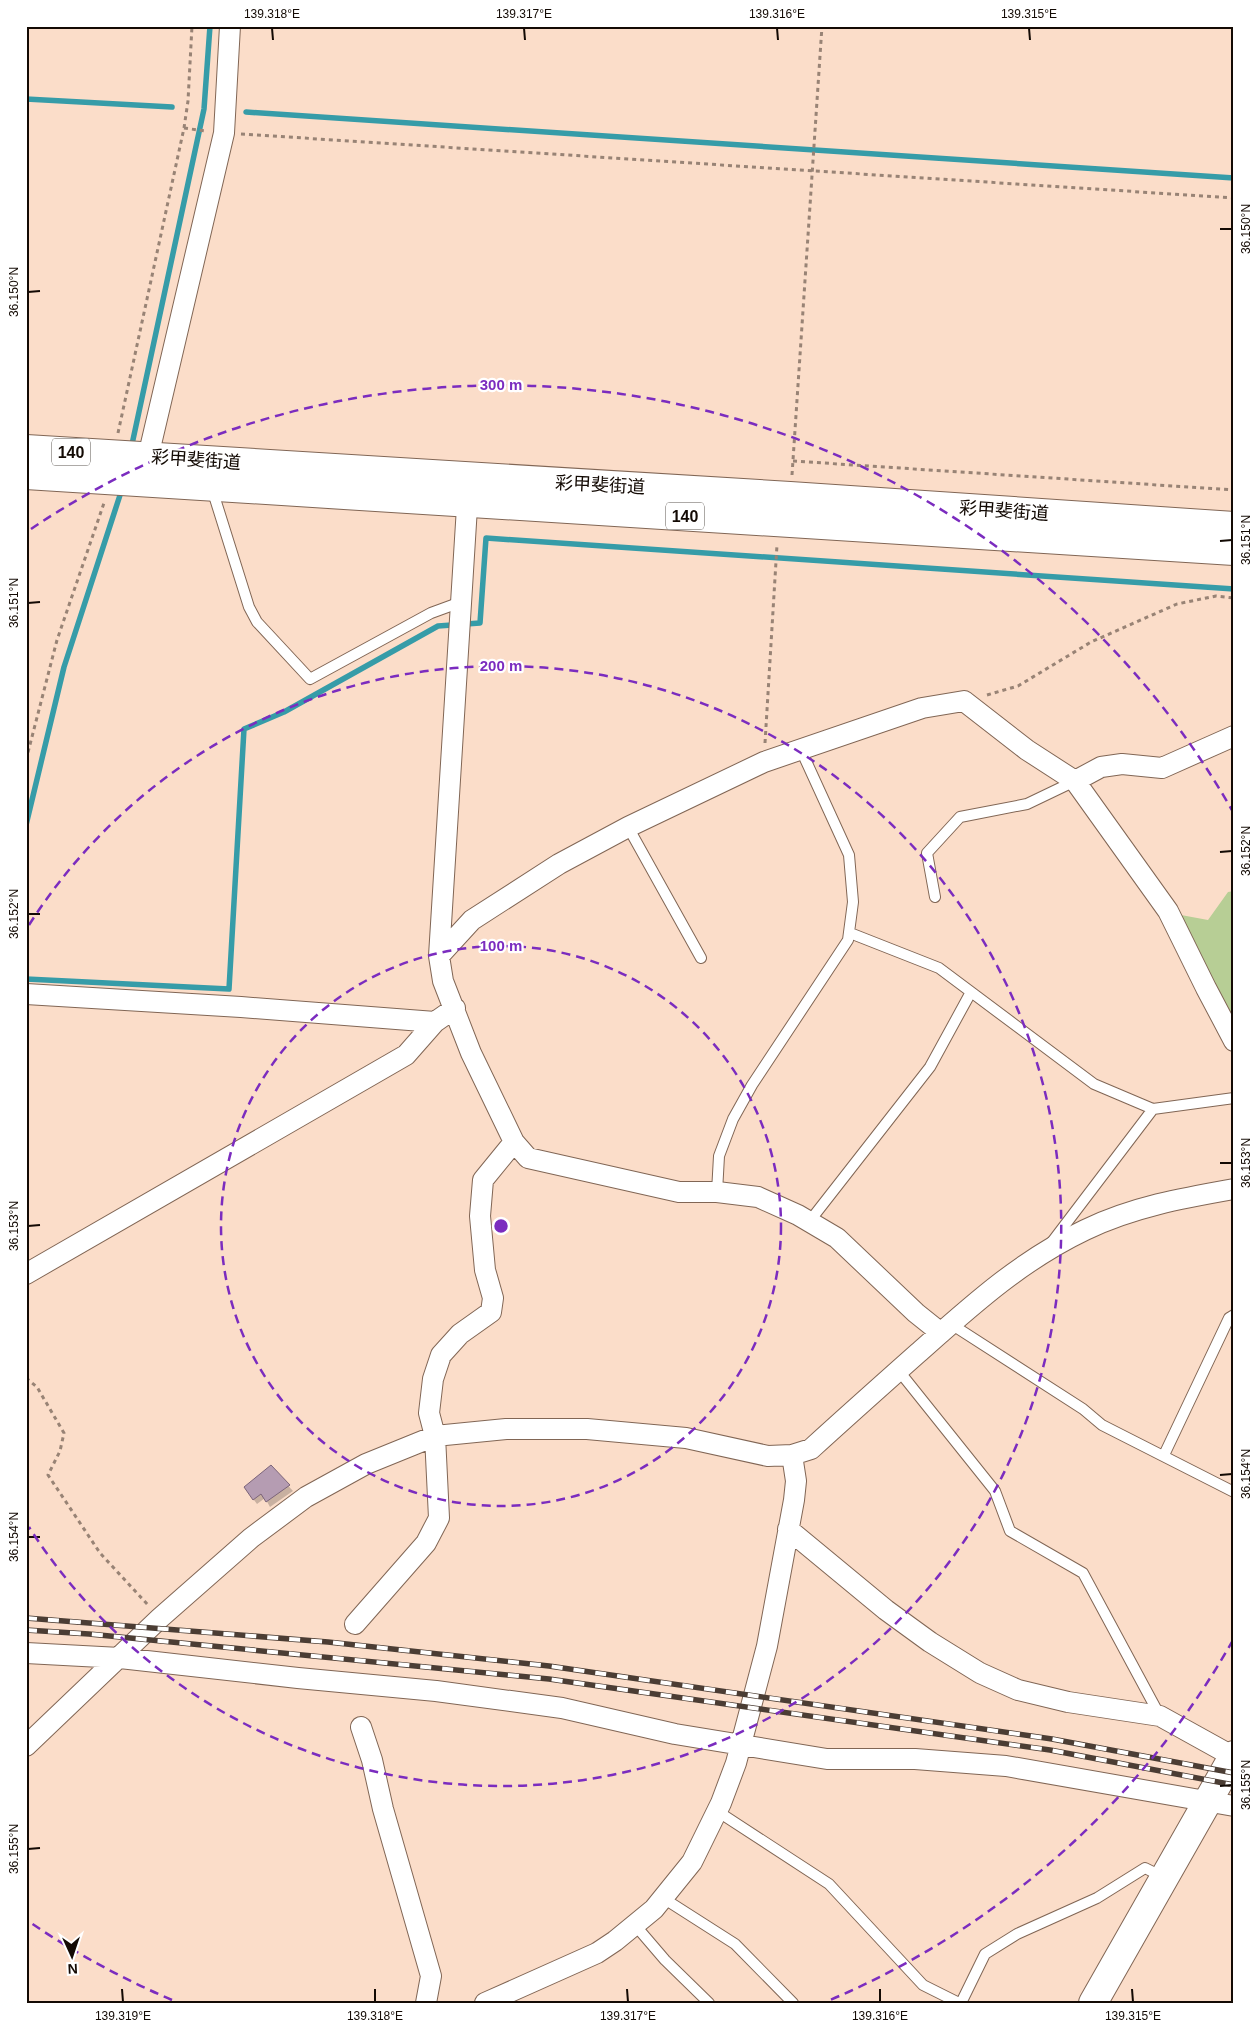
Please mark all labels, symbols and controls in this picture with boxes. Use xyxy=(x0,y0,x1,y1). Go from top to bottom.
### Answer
text: 139.318°E xyxy=(244,7,300,21)
text: 139.317°E xyxy=(496,7,552,21)
text: 139.316°E xyxy=(749,7,805,21)
text: 139.315°E xyxy=(1001,7,1057,21)
text: 36.150°N xyxy=(1239,204,1253,254)
text: 36.150°N xyxy=(7,267,21,317)
text: 300 m xyxy=(480,376,522,393)
road number: 140 xyxy=(52,438,90,466)
street label: 彩甲斐街道 xyxy=(150,447,242,473)
street label: 彩甲斐街道 xyxy=(555,473,645,497)
street label: 彩甲斐街道 xyxy=(958,498,1050,524)
road number: 140 xyxy=(666,502,704,530)
text: 36.151°N xyxy=(1239,515,1253,565)
text: 36.151°N xyxy=(7,578,21,628)
text: 200 m xyxy=(480,657,522,674)
text: 36.152°N xyxy=(1239,826,1253,876)
text: 36.152°N xyxy=(7,889,21,939)
text: 100 m xyxy=(480,937,522,954)
text: 36.153°N xyxy=(1239,1138,1253,1188)
text: 36.153°N xyxy=(7,1201,21,1251)
centre of rings xyxy=(492,1217,510,1235)
text: 36.154°N xyxy=(1239,1449,1253,1499)
text: 36.154°N xyxy=(7,1512,21,1562)
text: 36.155°N xyxy=(1239,1760,1253,1810)
text: 36.155°N xyxy=(7,1824,21,1874)
north arrow xyxy=(48,1932,98,1982)
text: N xyxy=(67,1961,78,1977)
text: 139.319°E xyxy=(95,2009,151,2023)
text: 139.318°E xyxy=(347,2009,403,2023)
text: 139.317°E xyxy=(600,2009,656,2023)
text: 139.316°E xyxy=(852,2009,908,2023)
text: 139.315°E xyxy=(1105,2009,1161,2023)

